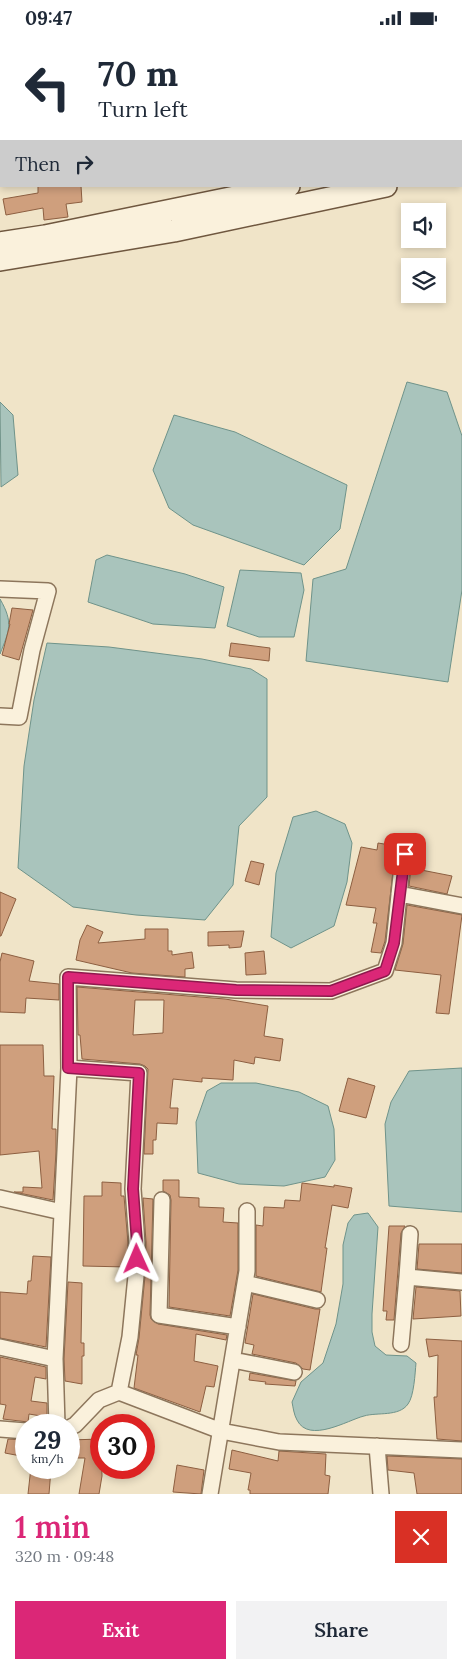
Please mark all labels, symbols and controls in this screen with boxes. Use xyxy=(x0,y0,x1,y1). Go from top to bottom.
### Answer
text: 09:47 xyxy=(25,6,72,30)
text: 70 m xyxy=(98,51,178,96)
icon: left xyxy=(15,55,80,120)
text: Turn left xyxy=(98,95,188,123)
icon: right xyxy=(70,150,98,178)
text: Then xyxy=(15,152,60,176)
map controls xyxy=(401,203,446,303)
button: sound xyxy=(401,203,446,248)
button: layers xyxy=(401,258,446,303)
pin xyxy=(384,833,426,875)
icon: arrive xyxy=(391,840,419,868)
position arrow xyxy=(110,1232,162,1284)
speed limit sign: 30 xyxy=(90,1414,155,1479)
text: 29 xyxy=(34,1424,61,1456)
text: km/h xyxy=(31,1451,64,1466)
text: 1 min xyxy=(15,1508,90,1546)
button: close xyxy=(395,1511,447,1563)
text: 320 m · 09:48 xyxy=(15,1546,114,1566)
button: Exit xyxy=(15,1601,226,1659)
button: Share xyxy=(236,1601,447,1659)

